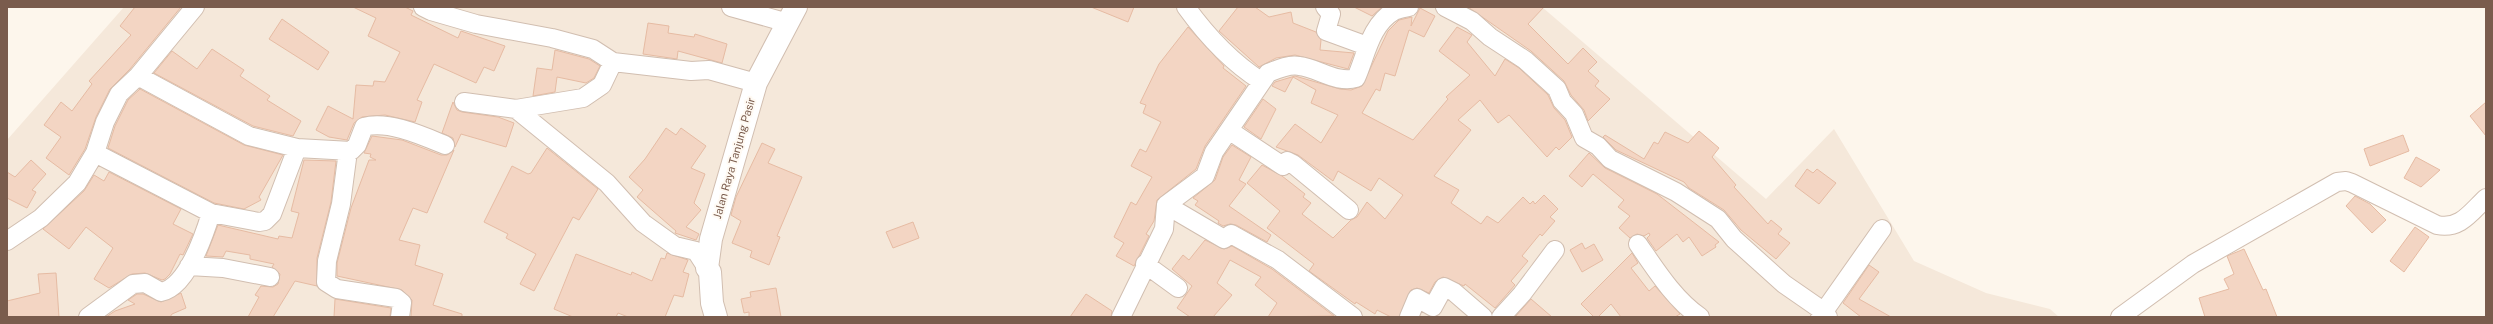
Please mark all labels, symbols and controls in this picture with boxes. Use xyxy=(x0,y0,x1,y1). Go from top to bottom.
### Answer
street label: Jalan Raya Tanjung Pasir xyxy=(711,96,757,220)

